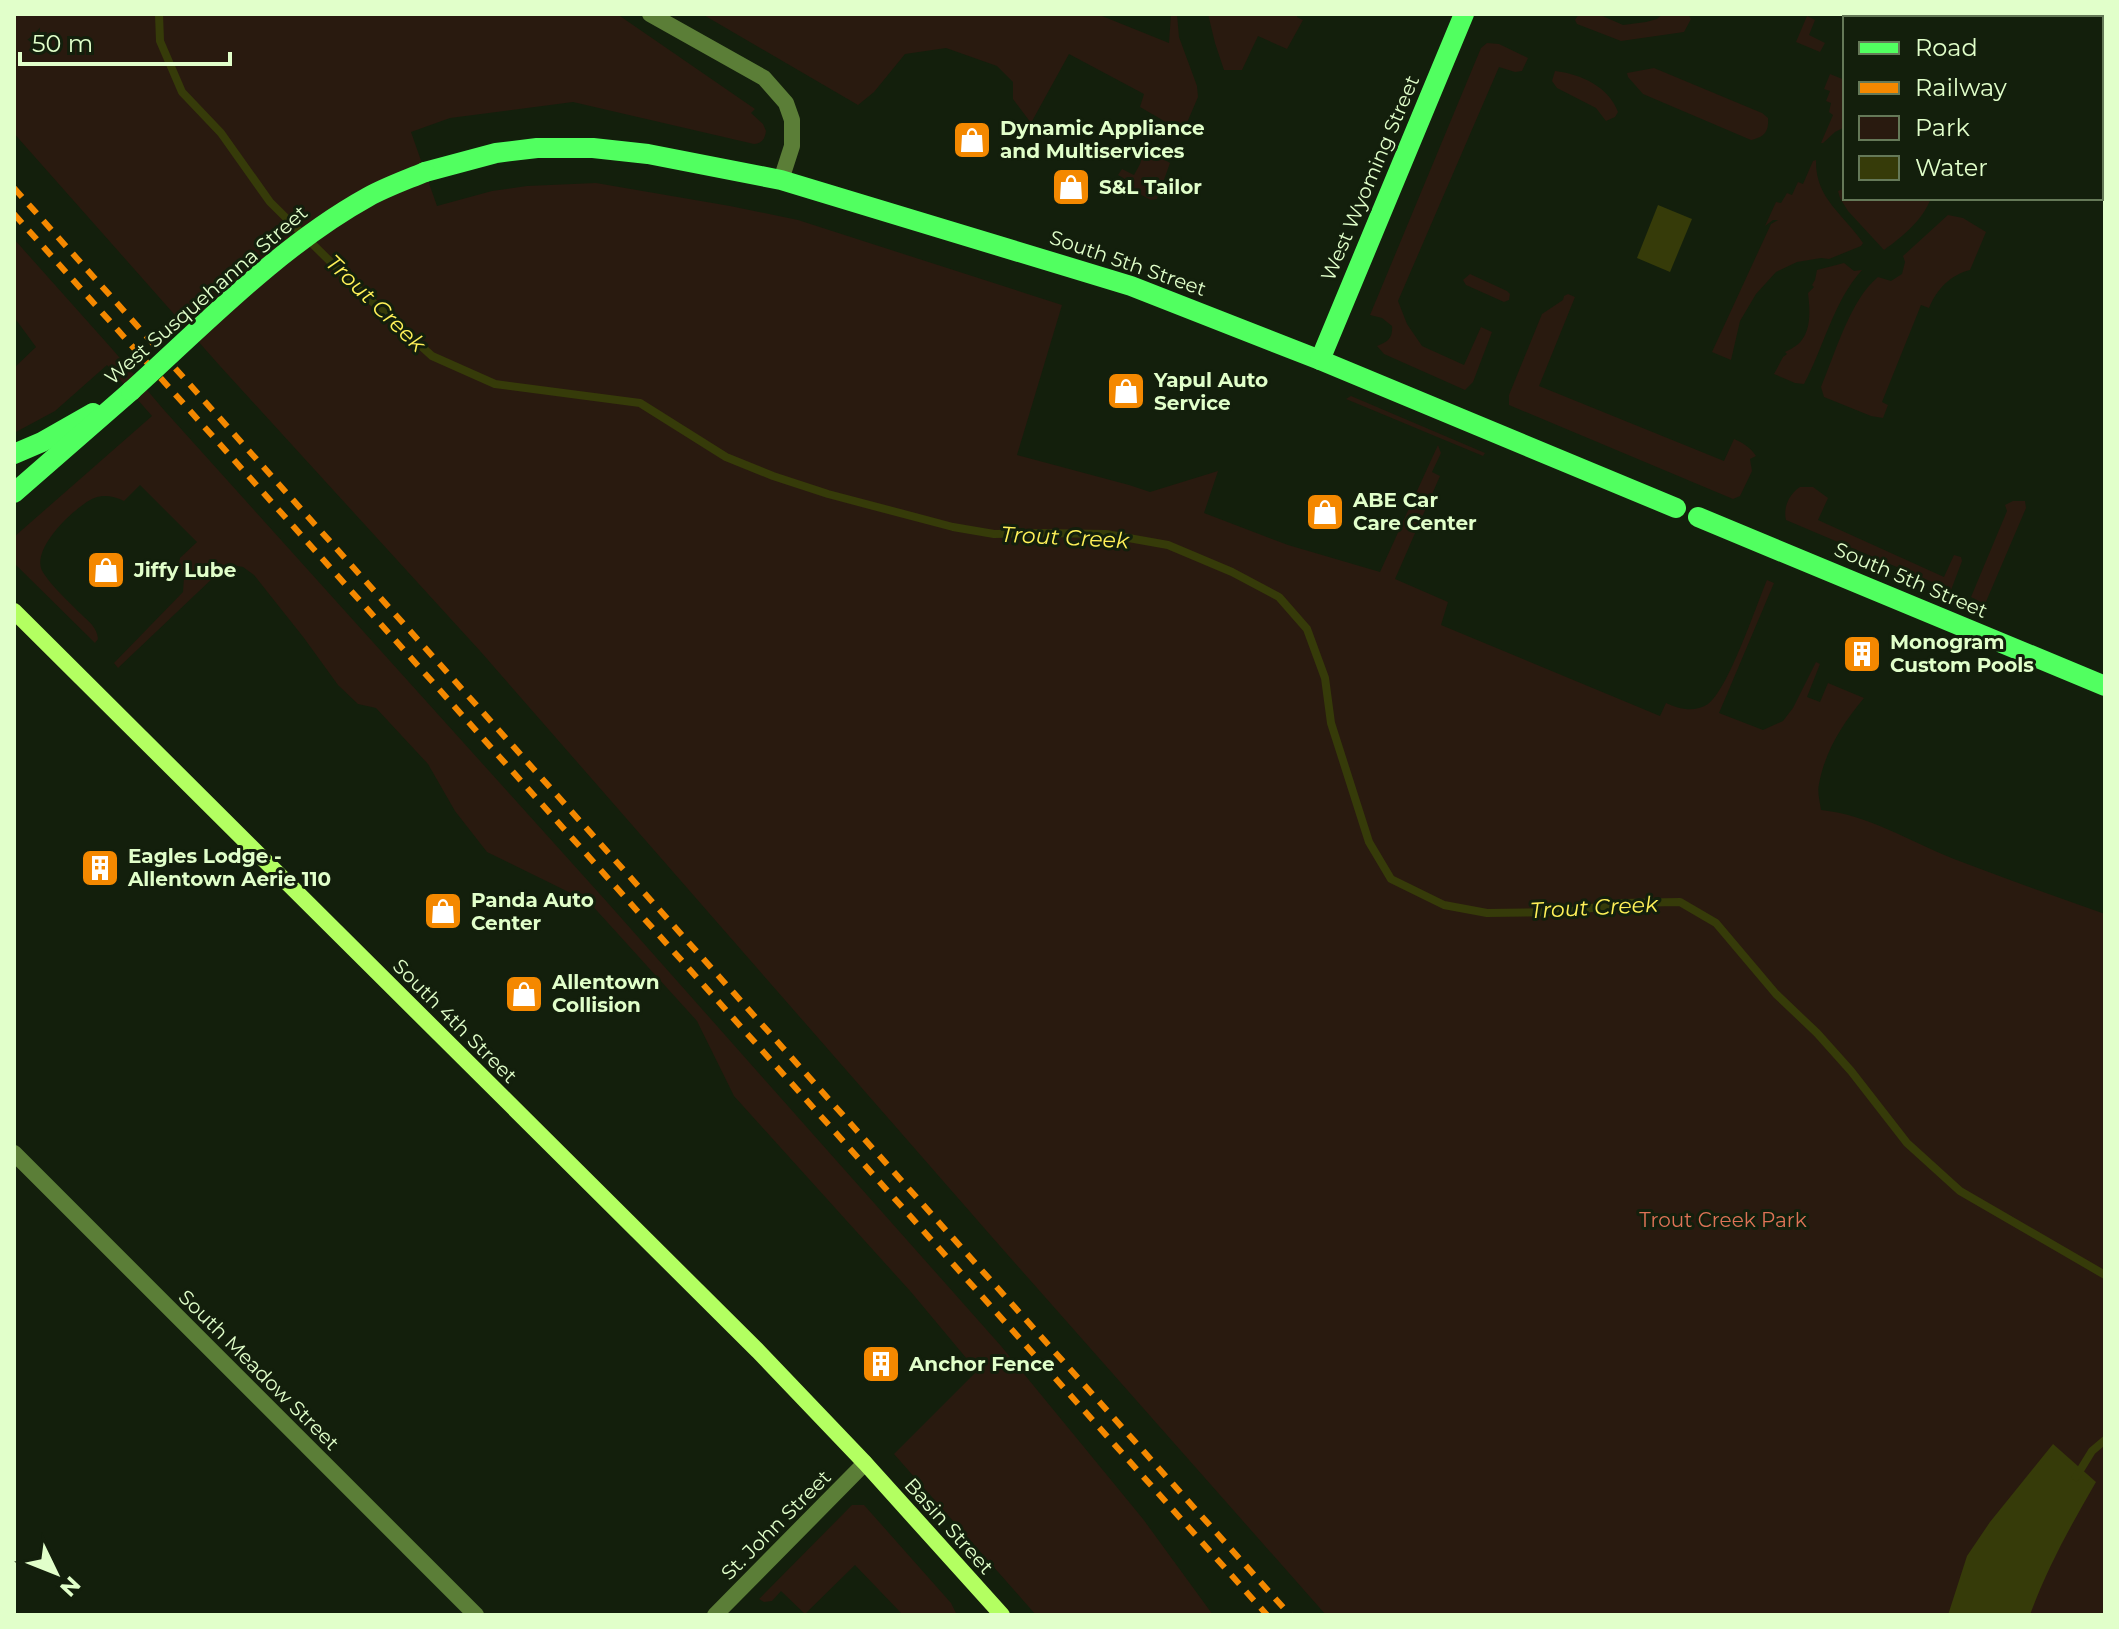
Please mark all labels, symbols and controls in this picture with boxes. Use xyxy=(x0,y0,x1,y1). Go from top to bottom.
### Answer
scale bar xyxy=(20,16,230,66)
legend xyxy=(1843,16,2103,200)
text: 50 m xyxy=(32,29,93,58)
text: Road xyxy=(1915,33,1978,62)
street label: West Wyoming Street xyxy=(1316,72,1424,284)
text: Railway xyxy=(1915,73,2007,102)
text: Park xyxy=(1915,113,1970,142)
place label: Dynamic Appliance and Multiservices xyxy=(1000,116,1205,163)
shop icon: Dynamic Appliance and Multiservices xyxy=(951,119,993,161)
text: Water xyxy=(1915,153,1988,182)
shop icon: S&L Tailor xyxy=(1050,166,1092,208)
place label: S&L Tailor xyxy=(1099,175,1202,199)
street label: West Susquehanna Street xyxy=(100,200,312,390)
street label: South 5th Street xyxy=(1047,225,1209,301)
water label: Trout Creek xyxy=(320,249,432,358)
place label: Yapul Auto Service xyxy=(1153,368,1268,415)
shop icon: Yapul Auto Service xyxy=(1105,370,1147,412)
place label: ABE Car Care Center xyxy=(1352,488,1477,535)
shop icon: ABE Car Care Center xyxy=(1304,491,1346,533)
water label: Trout Creek xyxy=(1000,521,1131,554)
street label: South 5th Street xyxy=(1831,537,1991,623)
shop icon: Jiffy Lube xyxy=(85,549,127,591)
place label: Jiffy Lube xyxy=(133,558,236,582)
place label: Monogram Custom Pools xyxy=(1890,630,2034,677)
building icon: Monogram Custom Pools xyxy=(1841,633,1883,675)
place label: Eagles Lodge - Allentown Aerie 110 xyxy=(127,844,331,891)
building icon: Eagles Lodge - Allentown Aerie 110 xyxy=(79,847,121,889)
place label: Panda Auto Center xyxy=(471,888,594,935)
shop icon: Panda Auto Center xyxy=(422,890,464,932)
water label: Trout Creek xyxy=(1529,891,1660,924)
street label: South 4th Street xyxy=(388,954,522,1088)
place label: Allentown Collision xyxy=(551,970,660,1017)
shop icon: Allentown Collision xyxy=(503,973,545,1015)
park label: Trout Creek Park xyxy=(1639,1208,1807,1232)
street label: South Meadow Street xyxy=(174,1285,344,1455)
building icon: Anchor Fence xyxy=(860,1343,902,1385)
place label: Anchor Fence xyxy=(908,1352,1055,1376)
street label: St. John Street xyxy=(716,1465,836,1585)
street label: Basin Street xyxy=(900,1473,998,1579)
north arrow xyxy=(16,1533,96,1613)
text: N xyxy=(54,1571,86,1602)

